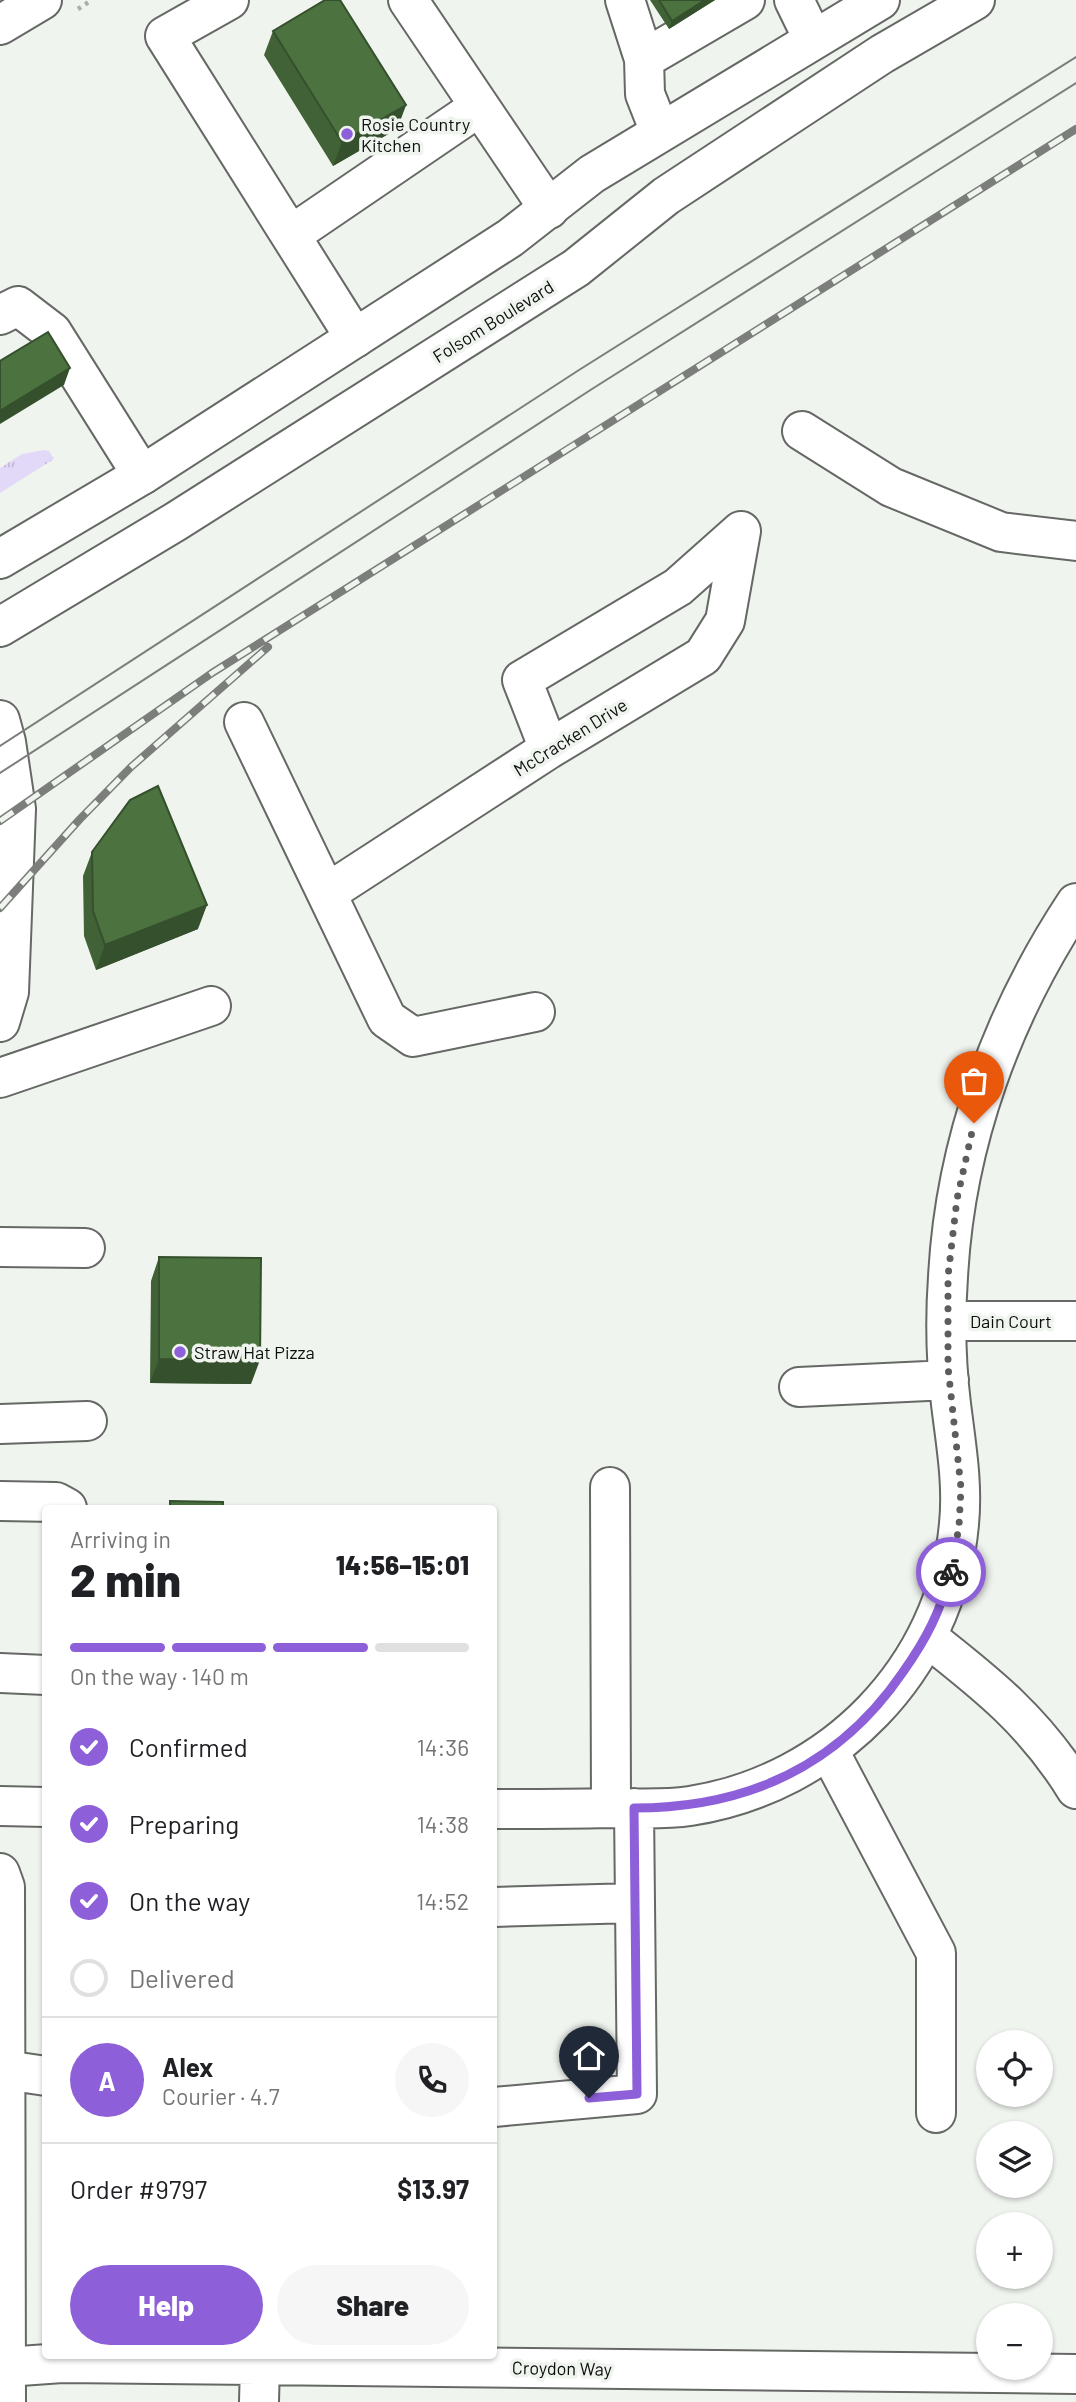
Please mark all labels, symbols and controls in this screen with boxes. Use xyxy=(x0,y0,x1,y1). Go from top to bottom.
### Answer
place label: Rosie Country Kitchen xyxy=(361,113,470,156)
marker: Rosie Country Kitchen xyxy=(339,126,355,142)
street label: Folsom Boulevard xyxy=(428,275,558,367)
street label: McCracken Drive xyxy=(509,693,631,781)
pin xyxy=(944,1051,1004,1123)
icon: bag xyxy=(955,1062,993,1100)
street label: Dain Court xyxy=(970,1310,1052,1332)
place label: Straw Hat Pizza xyxy=(194,1341,315,1363)
marker: Straw Hat Pizza xyxy=(172,1344,188,1360)
text: Arriving in xyxy=(70,1525,171,1553)
courier xyxy=(916,1537,986,1607)
text: 14:56–15:01 xyxy=(336,1549,469,1580)
text: 2 min xyxy=(70,1551,181,1606)
icon: bike xyxy=(932,1553,970,1591)
text: On the way · 140 m xyxy=(70,1662,249,1690)
icon: check xyxy=(70,1728,108,1766)
text: Confirmed xyxy=(129,1731,248,1762)
text: 14:36 xyxy=(417,1733,469,1761)
icon: check xyxy=(70,1805,108,1843)
text: Preparing xyxy=(129,1808,239,1839)
text: 14:38 xyxy=(417,1810,469,1838)
icon: check xyxy=(70,1882,108,1920)
text: On the way xyxy=(129,1885,250,1916)
text: 14:52 xyxy=(416,1887,469,1915)
text: Delivered xyxy=(129,1962,235,1993)
pin xyxy=(559,2026,619,2098)
map controls xyxy=(976,2030,1053,2380)
button: locate xyxy=(976,2030,1053,2107)
icon: home xyxy=(570,2037,608,2075)
button: phone xyxy=(395,2043,469,2117)
text: Alex xyxy=(162,2051,213,2082)
text: A xyxy=(98,2065,116,2096)
text: Courier · 4.7 xyxy=(162,2082,280,2110)
button: layers xyxy=(976,2121,1053,2198)
text: Order #9797 xyxy=(70,2173,207,2204)
text: $13.97 xyxy=(397,2173,469,2204)
button: + xyxy=(976,2212,1053,2289)
button: Help xyxy=(70,2265,263,2345)
button: Share xyxy=(277,2265,469,2345)
button: − xyxy=(976,2303,1053,2380)
street label: Croydon Way xyxy=(512,2356,612,2380)

